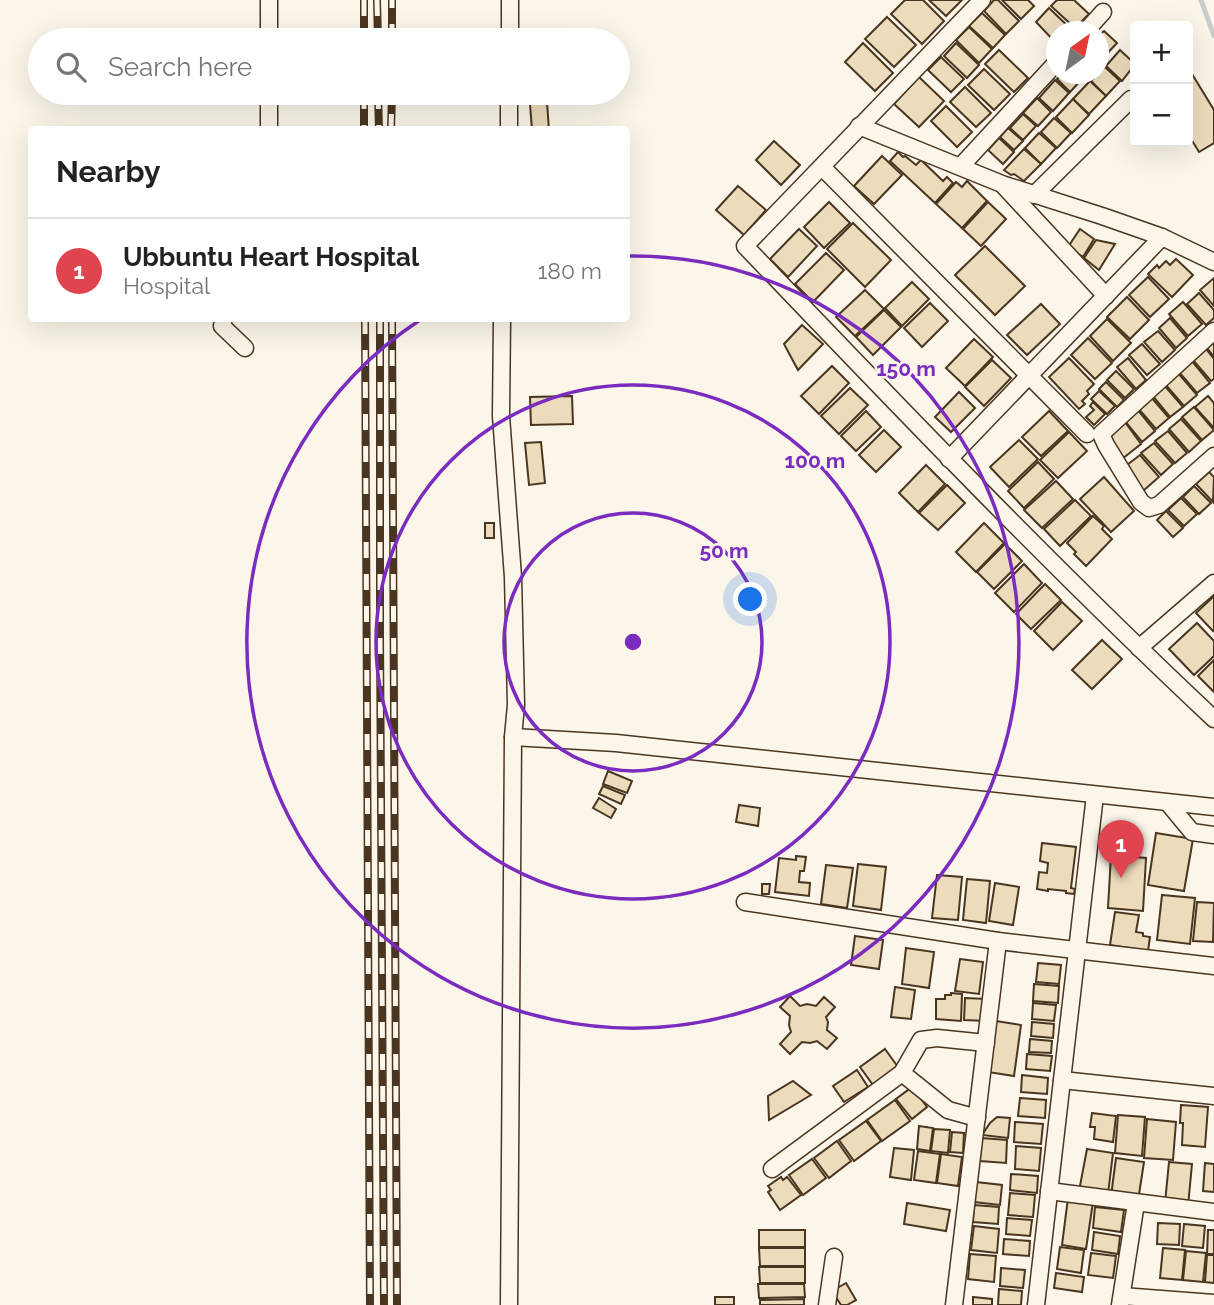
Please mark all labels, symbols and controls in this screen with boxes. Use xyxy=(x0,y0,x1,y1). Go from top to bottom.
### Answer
north arrow xyxy=(1046,21,1109,84)
map controls xyxy=(1130,21,1193,147)
button: + xyxy=(1130,21,1193,84)
search box xyxy=(28,28,630,105)
icon: search xyxy=(52,48,90,86)
text: Search here xyxy=(108,52,252,82)
button: − xyxy=(1130,84,1193,147)
text: Nearby xyxy=(56,154,160,189)
text: Ubbuntu Heart Hospital xyxy=(123,242,419,272)
text: 1 xyxy=(73,257,85,284)
text: 180 m xyxy=(537,257,602,284)
text: Hospital xyxy=(123,272,210,299)
text: 150 m xyxy=(876,356,936,381)
text: 100 m xyxy=(785,448,845,473)
text: 50 m xyxy=(699,538,749,563)
your location xyxy=(733,582,767,616)
centre of rings xyxy=(621,630,645,654)
pin: 1 xyxy=(1098,820,1144,878)

